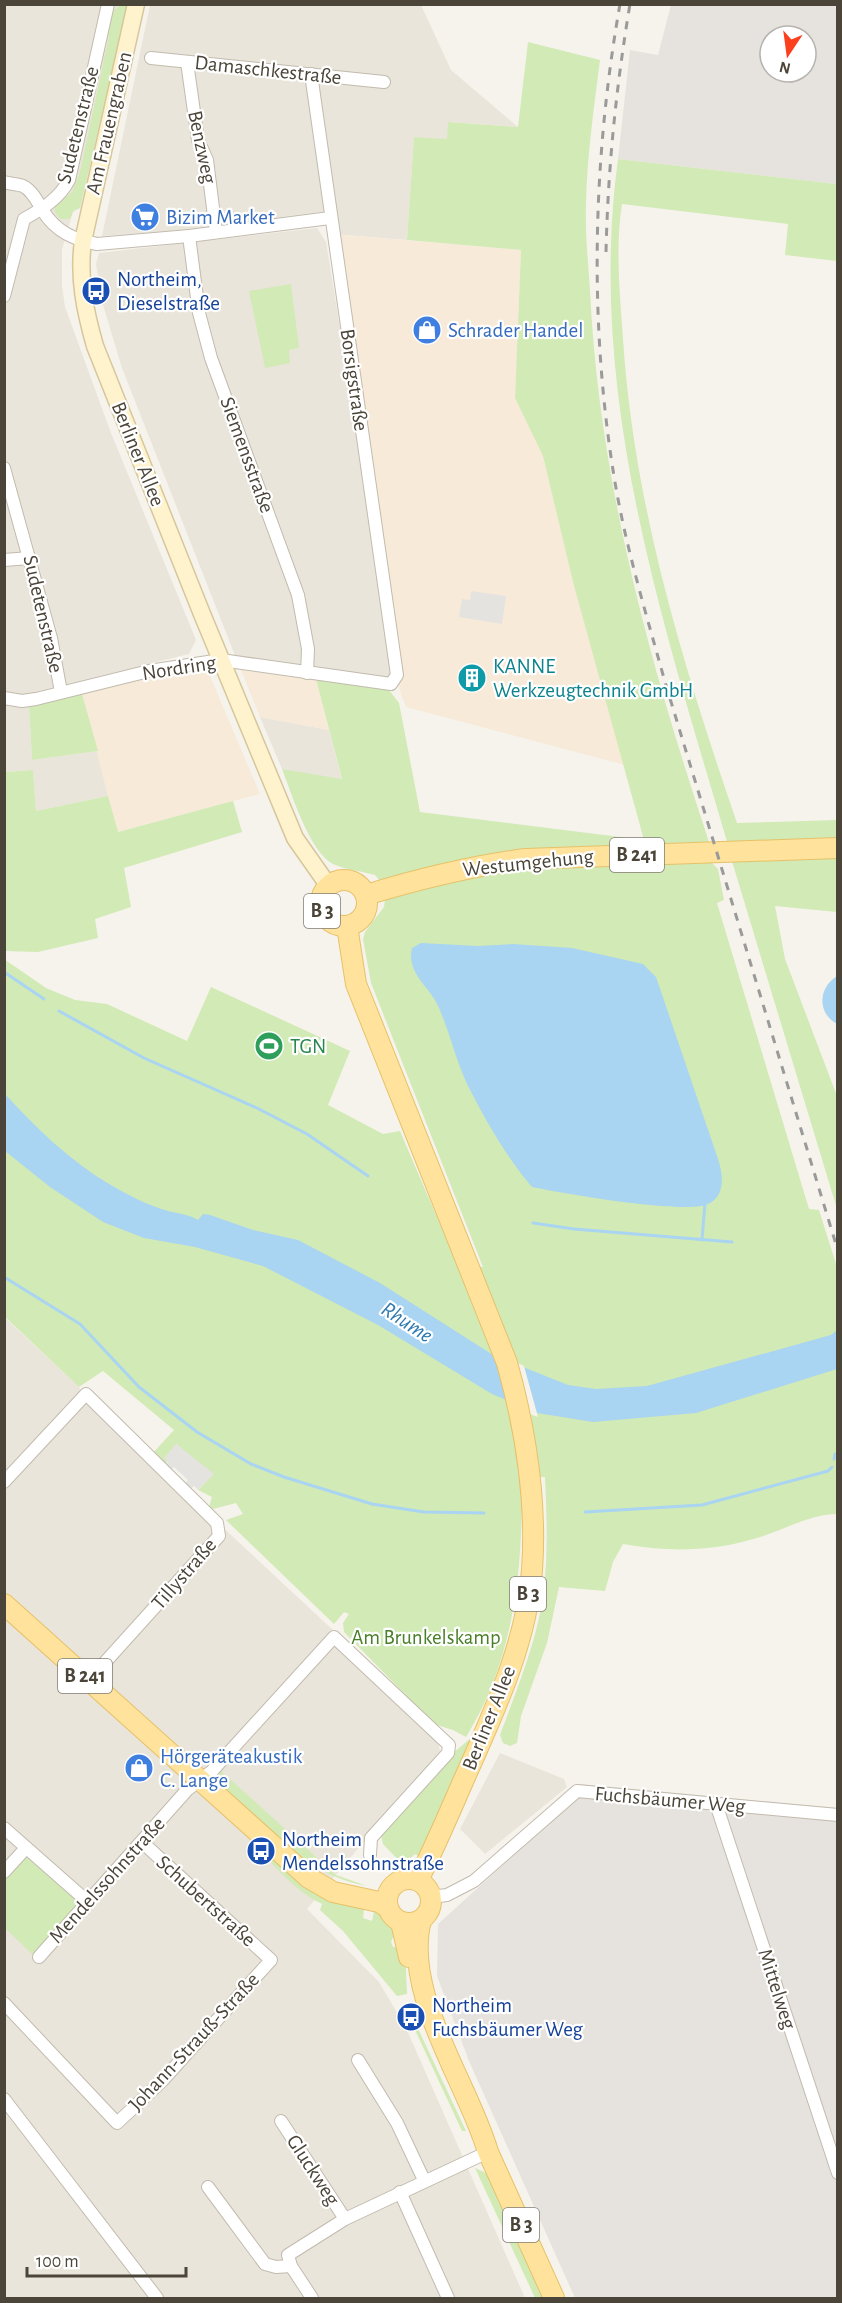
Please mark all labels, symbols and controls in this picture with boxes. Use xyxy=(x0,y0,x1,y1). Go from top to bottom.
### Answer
north arrow xyxy=(758,24,818,84)
street label: Am Frauengraben xyxy=(82,50,136,196)
street label: Damaschkestraße xyxy=(194,52,342,88)
text: N xyxy=(778,59,792,77)
street label: Sudetenstraße xyxy=(53,64,103,186)
street label: Benzweg xyxy=(184,109,220,186)
supermarket icon: Bizim Market xyxy=(129,201,161,233)
place label: Bizim Market xyxy=(166,207,275,228)
place label: Northeim, Dieselstraße xyxy=(117,269,220,314)
bus stop icon: Northeim, Dieselstraße xyxy=(80,275,112,307)
shop icon: Schrader Handel xyxy=(411,314,443,346)
place label: Schrader Handel xyxy=(448,320,583,341)
street label: Borsigstraße xyxy=(336,327,372,433)
street label: Siemensstraße xyxy=(216,394,278,516)
street label: Berliner Allee xyxy=(108,399,168,509)
street label: Sudetenstraße xyxy=(19,553,67,675)
street label: Nordring xyxy=(141,652,218,684)
place label: KANNE Werkzeugtechnik GmbH xyxy=(493,656,693,701)
building icon: KANNE Werkzeugtechnik GmbH xyxy=(456,662,488,694)
road number: B 241 xyxy=(610,838,664,872)
street label: Westumgehung xyxy=(461,846,595,880)
road number: B 3 xyxy=(304,894,340,928)
sports icon: TGN xyxy=(253,1030,285,1062)
place label: TGN xyxy=(290,1036,326,1057)
water label: Rhume xyxy=(377,1297,437,1347)
street label: Tillystraße xyxy=(148,1534,220,1614)
road number: B 3 xyxy=(510,1577,546,1611)
park label: Am Brunkelskamp xyxy=(351,1627,501,1648)
road number: B 241 xyxy=(58,1659,112,1693)
street label: Berliner Allee xyxy=(459,1663,519,1773)
place label: Hörgeräteakustik C. Lange xyxy=(160,1746,303,1791)
shop icon: Hörgeräteakustik C. Lange xyxy=(123,1752,155,1784)
street label: Fuchsbäumer Weg xyxy=(594,1783,747,1817)
street label: Mendelssohnstraße xyxy=(45,1813,169,1947)
place label: Northeim Mendelssohnstraße xyxy=(282,1829,444,1874)
bus stop icon: Northeim Mendelssohnstraße xyxy=(245,1835,277,1867)
street label: Schubertstraße xyxy=(152,1851,260,1951)
street label: Mittelweg xyxy=(754,1946,800,2033)
street label: Johann-Strauß-Straße xyxy=(125,1969,263,2115)
place label: Northeim Fuchsbäumer Weg xyxy=(432,1995,584,2040)
bus stop icon: Northeim Fuchsbäumer Weg xyxy=(395,2001,427,2033)
street label: Gluckweg xyxy=(283,2131,344,2210)
road number: B 3 xyxy=(503,2208,539,2242)
scale bar xyxy=(27,2240,186,2278)
text: 100 m xyxy=(36,2253,79,2271)

